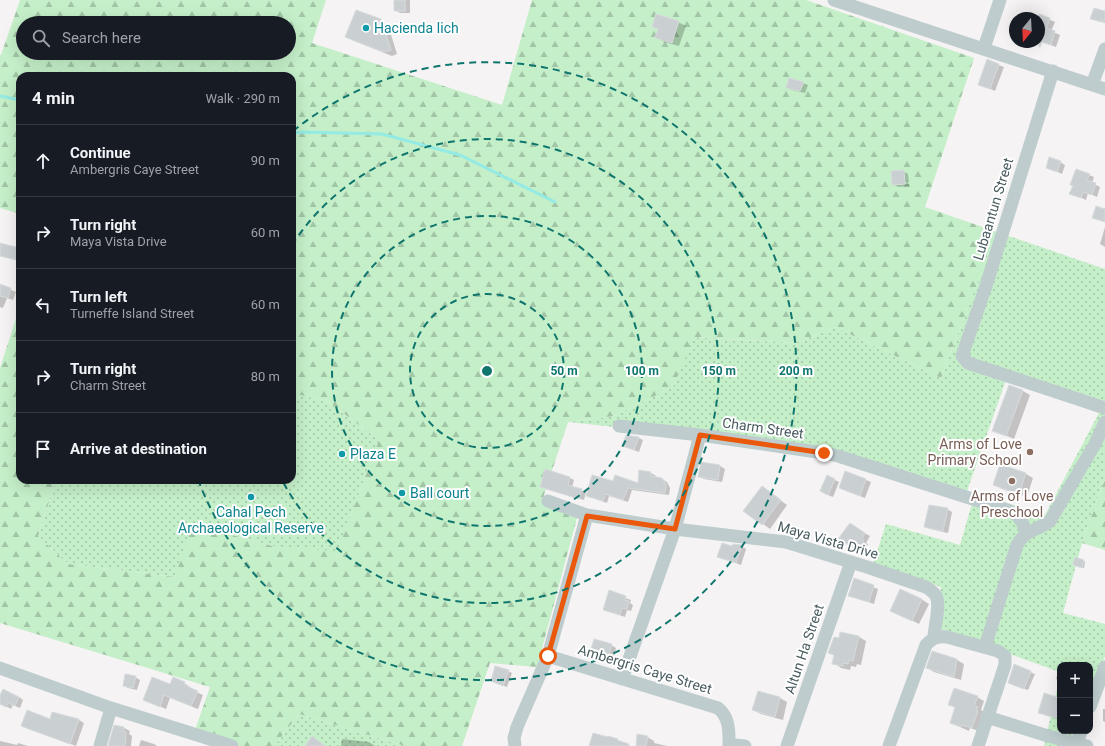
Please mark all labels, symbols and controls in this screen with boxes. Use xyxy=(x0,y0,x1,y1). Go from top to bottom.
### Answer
north arrow xyxy=(1009,12,1045,48)
search box xyxy=(16,16,296,60)
place label: Hacienda Iich xyxy=(374,20,459,36)
marker: Hacienda Iich xyxy=(361,23,371,33)
icon: search xyxy=(30,27,52,49)
text: Search here xyxy=(62,29,141,47)
text: 4 min xyxy=(32,88,75,108)
text: Walk · 290 m xyxy=(205,91,280,106)
text: Continue xyxy=(70,144,131,162)
icon: ahead xyxy=(32,150,54,172)
text: 90 m xyxy=(251,153,280,168)
street label: Lubaantun Street xyxy=(970,155,1016,262)
text: Ambergris Caye Street xyxy=(70,162,199,177)
text: Turn right xyxy=(70,216,136,234)
icon: right xyxy=(32,222,54,244)
text: 60 m xyxy=(251,225,280,240)
text: Maya Vista Drive xyxy=(70,234,167,249)
text: Turn left xyxy=(70,288,127,306)
icon: left xyxy=(32,294,54,316)
text: 60 m xyxy=(251,297,280,312)
text: Turneffe Island Street xyxy=(70,306,194,321)
text: Turn right xyxy=(70,360,136,378)
centre of rings xyxy=(480,364,494,378)
text: 50 m xyxy=(550,364,578,378)
text: 100 m xyxy=(625,364,659,378)
text: 150 m xyxy=(702,364,736,378)
text: 200 m xyxy=(779,364,813,378)
icon: right xyxy=(32,366,54,388)
text: 80 m xyxy=(251,369,280,384)
text: Charm Street xyxy=(70,378,146,393)
street label: Charm Street xyxy=(721,414,805,442)
place label: Arms of Love Primary School xyxy=(927,436,1022,468)
icon: arrive xyxy=(32,438,54,460)
text: Arrive at destination xyxy=(70,440,207,458)
route end xyxy=(815,444,833,462)
place label: Plaza E xyxy=(350,446,396,462)
marker: Arms of Love Primary School xyxy=(1025,447,1035,457)
marker: Plaza E xyxy=(337,449,347,459)
marker: Arms of Love Preschool xyxy=(1007,476,1017,486)
place label: Ball court xyxy=(410,485,470,501)
marker: Ball court xyxy=(397,488,407,498)
place label: Arms of Love Preschool xyxy=(971,488,1053,520)
marker: Cahal Pech Archaeological Reserve xyxy=(246,492,256,502)
place label: Cahal Pech Archaeological Reserve xyxy=(178,504,324,536)
street label: Maya Vista Drive xyxy=(776,518,880,562)
street label: Altun Ha Street xyxy=(781,602,827,696)
street label: Ambergris Caye Street xyxy=(576,641,714,697)
route start xyxy=(539,647,557,665)
map controls xyxy=(1057,662,1093,734)
button: + xyxy=(1057,662,1093,698)
button: − xyxy=(1057,698,1093,734)

